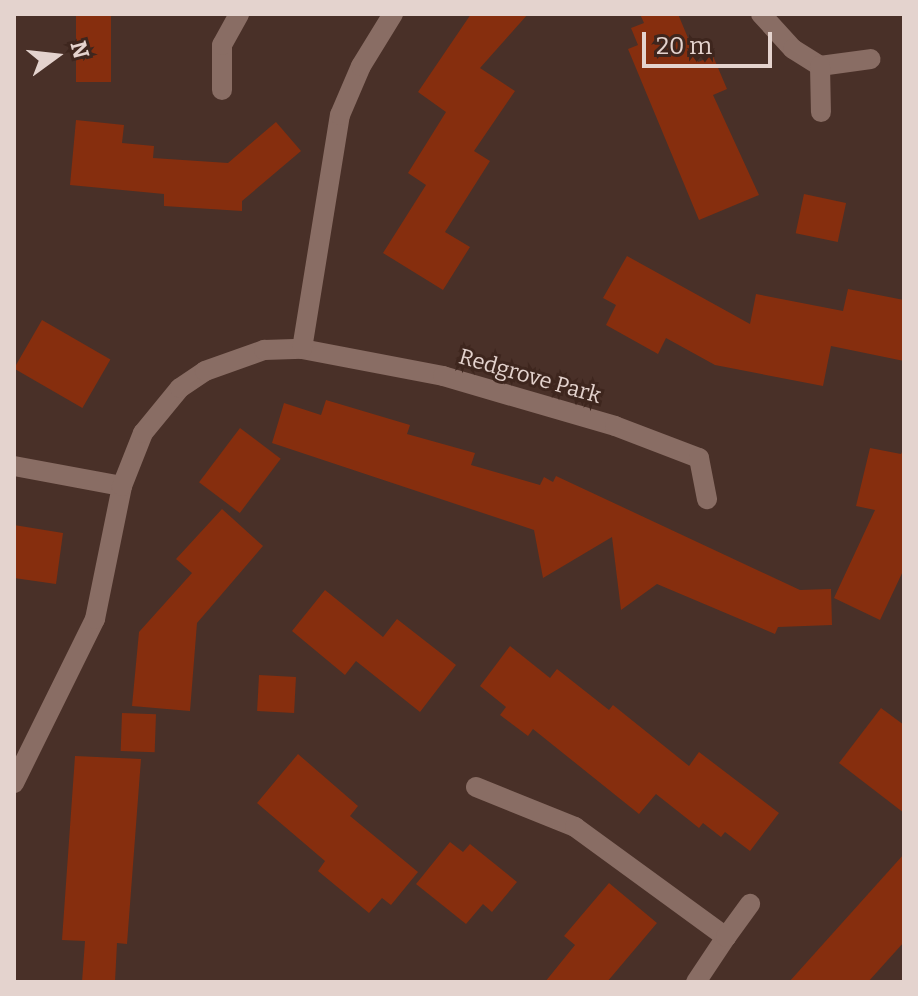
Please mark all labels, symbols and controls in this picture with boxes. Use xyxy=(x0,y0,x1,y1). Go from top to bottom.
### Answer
north arrow xyxy=(16,16,96,96)
scale bar xyxy=(646,16,776,66)
text: 20 m xyxy=(656,32,712,60)
text: N xyxy=(64,38,95,61)
street label: Redgrove Park xyxy=(456,343,604,409)

